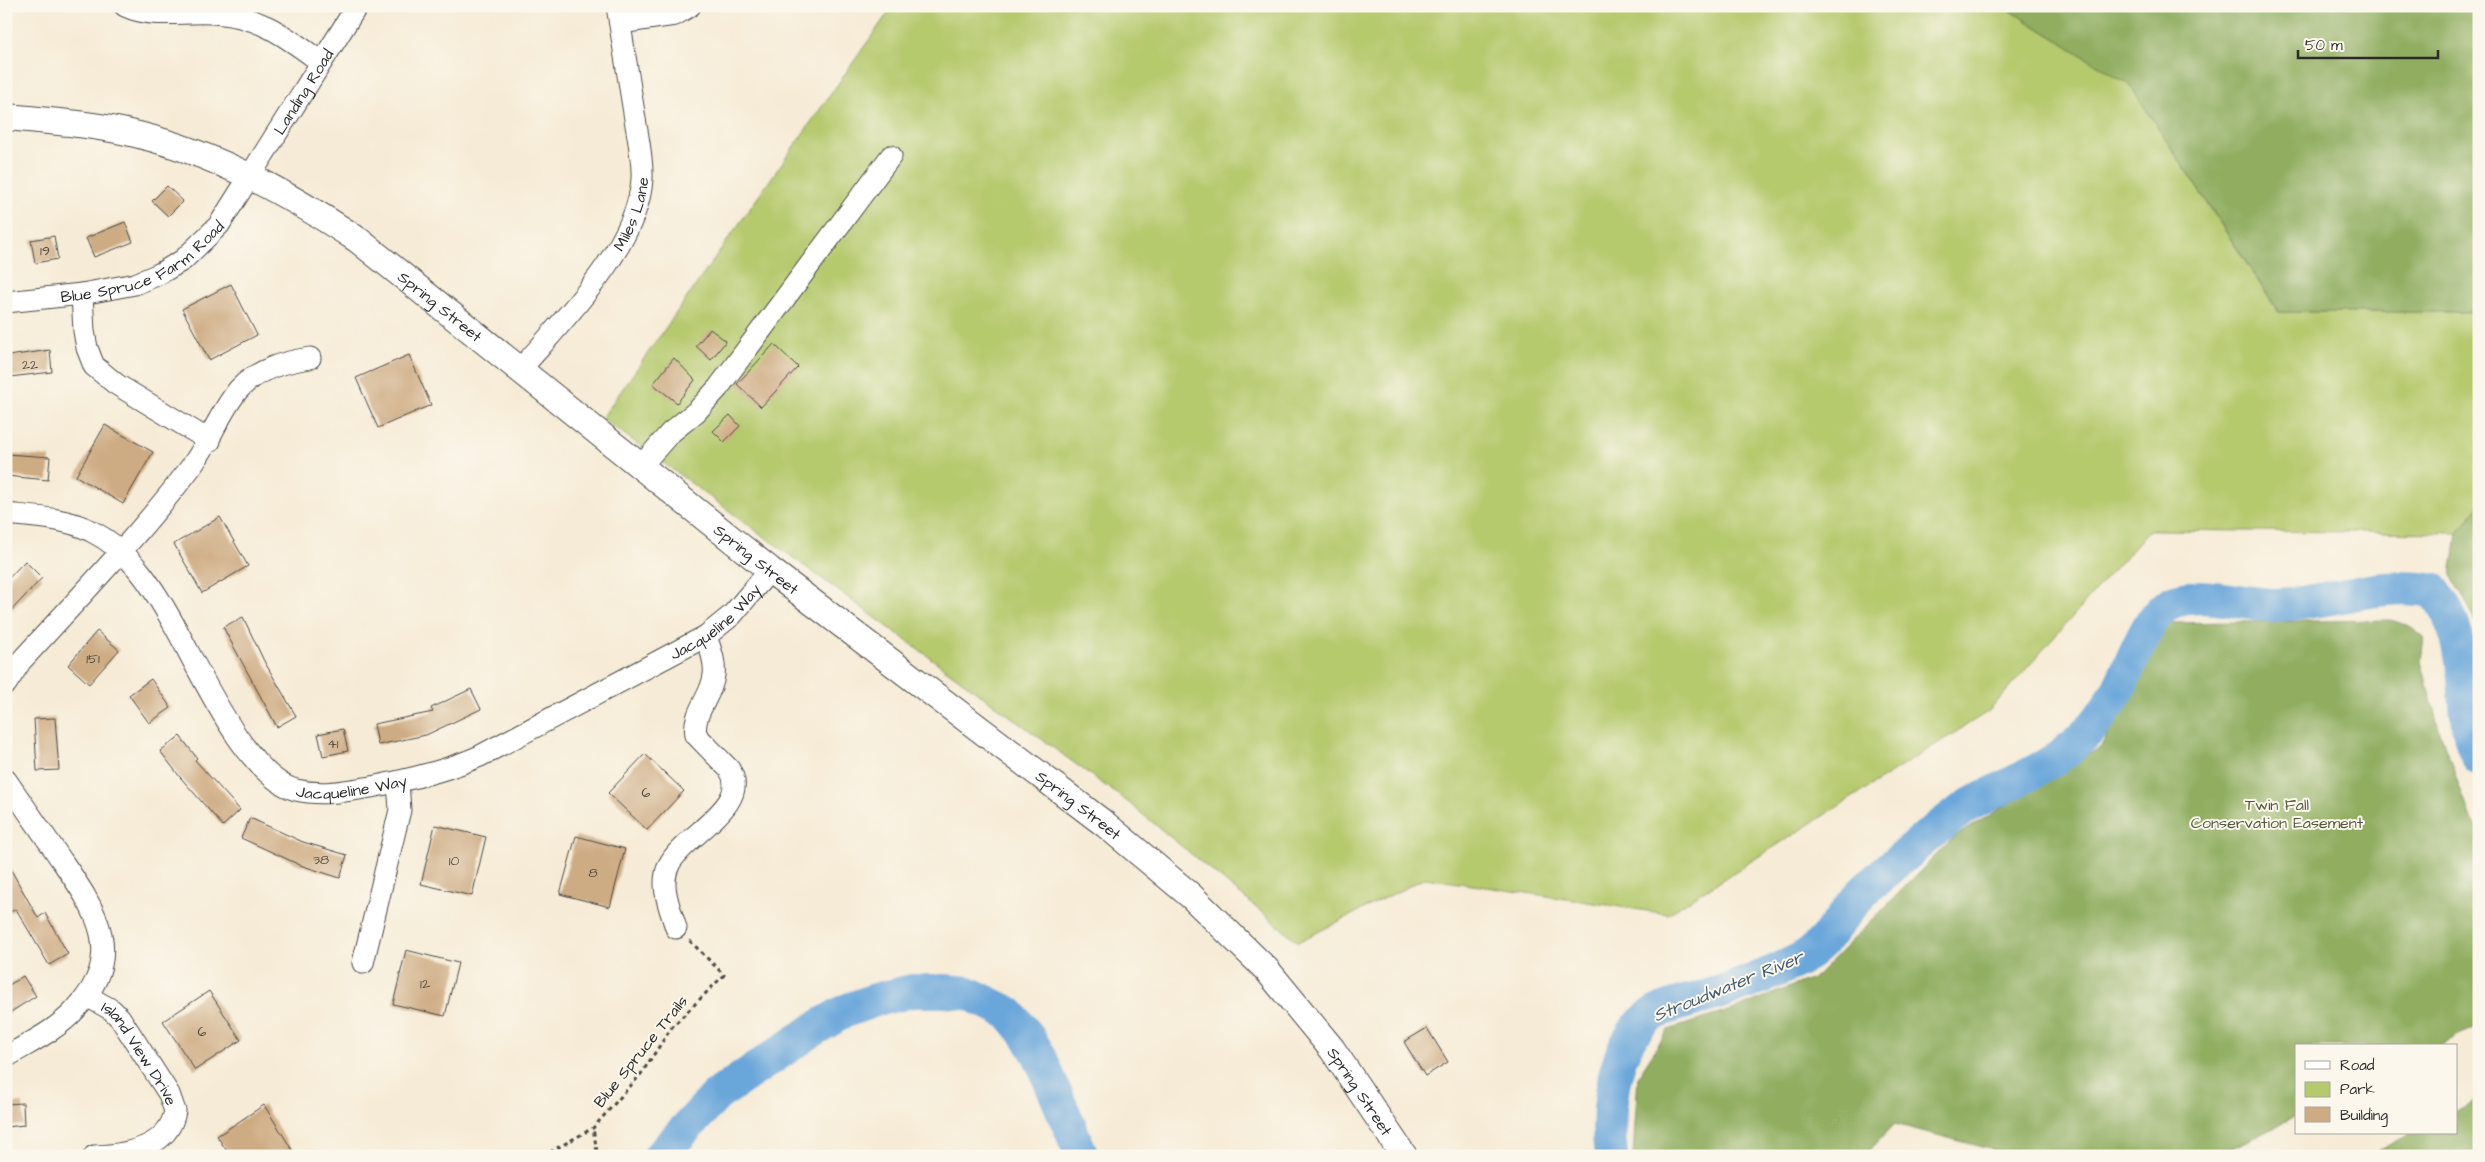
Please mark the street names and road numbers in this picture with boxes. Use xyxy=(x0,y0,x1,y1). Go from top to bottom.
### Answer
street label: Landing Road xyxy=(269,45,339,139)
street label: Miles Lane xyxy=(608,176,654,255)
street label: Blue Spruce Farm Road xyxy=(60,216,229,308)
street label: Spring Street xyxy=(393,266,487,348)
street label: Spring Street xyxy=(709,519,804,600)
street label: Jacqueline Way xyxy=(666,579,767,665)
street label: Spring Street xyxy=(1031,765,1126,846)
street label: Jacqueline Way xyxy=(294,770,410,805)
street label: Blue Spruce Trails xyxy=(589,991,693,1112)
street label: Island View Drive xyxy=(97,996,182,1109)
street label: Spring Street xyxy=(1322,1043,1398,1141)

